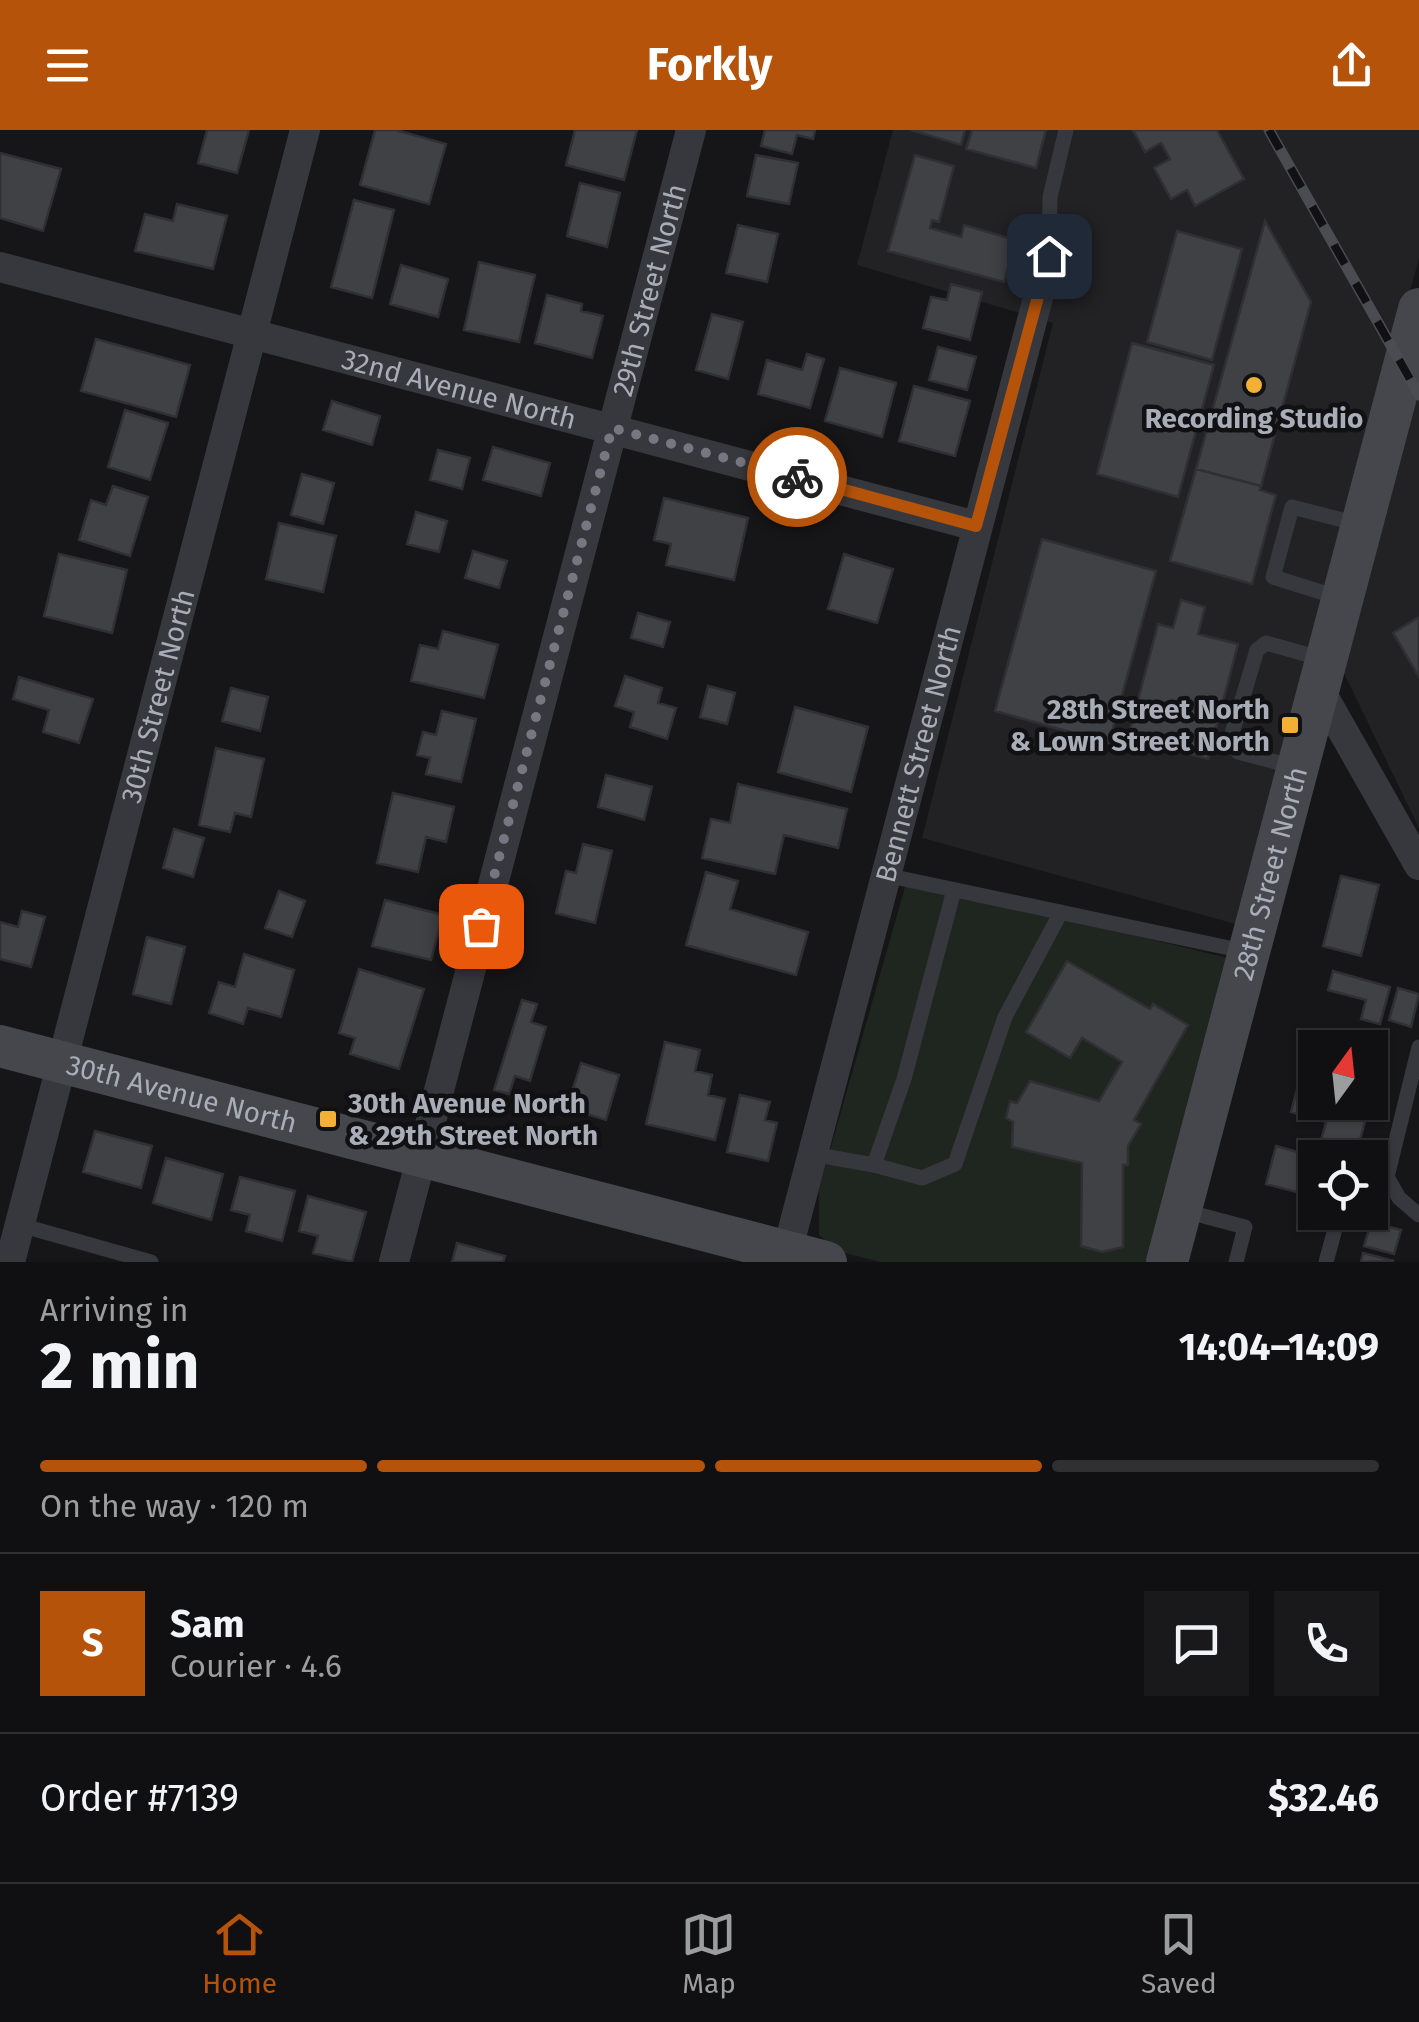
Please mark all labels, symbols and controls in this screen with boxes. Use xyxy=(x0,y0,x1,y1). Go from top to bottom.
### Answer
icon: menu xyxy=(40,38,95,93)
text: Forkly xyxy=(647,38,772,92)
icon: share xyxy=(1324,38,1379,93)
street label: 29th Street North xyxy=(606,180,693,400)
pin xyxy=(1007,214,1092,299)
icon: home xyxy=(1022,229,1077,284)
street label: 32nd Avenue North xyxy=(338,342,580,436)
marker: Recording Studio xyxy=(1243,374,1265,396)
place label: Recording Studio xyxy=(1145,402,1363,435)
courier xyxy=(747,427,847,527)
icon: bike xyxy=(770,450,825,505)
street label: 30th Street North xyxy=(114,586,202,807)
street label: Bennett Street North xyxy=(869,622,968,886)
place label: 28th Street North & Lown Street North xyxy=(1010,693,1270,758)
marker: 28th Street North & Lown Street North xyxy=(1279,714,1301,736)
street label: 28th Street North xyxy=(1226,763,1314,984)
pin xyxy=(439,884,524,969)
icon: bag xyxy=(454,899,509,954)
north arrow xyxy=(1298,1030,1388,1120)
map controls xyxy=(1298,1030,1388,1230)
street label: 30th Avenue North xyxy=(63,1048,300,1140)
place label: 30th Avenue North & 29th Street North xyxy=(347,1087,598,1152)
marker: 30th Avenue North & 29th Street North xyxy=(317,1108,339,1130)
button: locate xyxy=(1298,1140,1388,1230)
text: Arriving in xyxy=(40,1291,188,1329)
text: 14:04–14:09 xyxy=(1179,1324,1379,1370)
text: 2 min xyxy=(40,1327,200,1405)
text: On the way · 120 m xyxy=(40,1487,309,1525)
button: chat xyxy=(1144,1591,1249,1696)
button: phone xyxy=(1274,1591,1379,1696)
text: Sam xyxy=(170,1601,245,1647)
text: S xyxy=(82,1620,103,1666)
text: Courier · 4.6 xyxy=(170,1647,342,1685)
text: Order #7139 xyxy=(40,1775,239,1821)
text: $32.46 xyxy=(1268,1775,1379,1821)
tab: Home xyxy=(202,1907,277,2000)
tab: Map xyxy=(681,1907,736,2000)
tab: Saved xyxy=(1141,1907,1217,2000)

